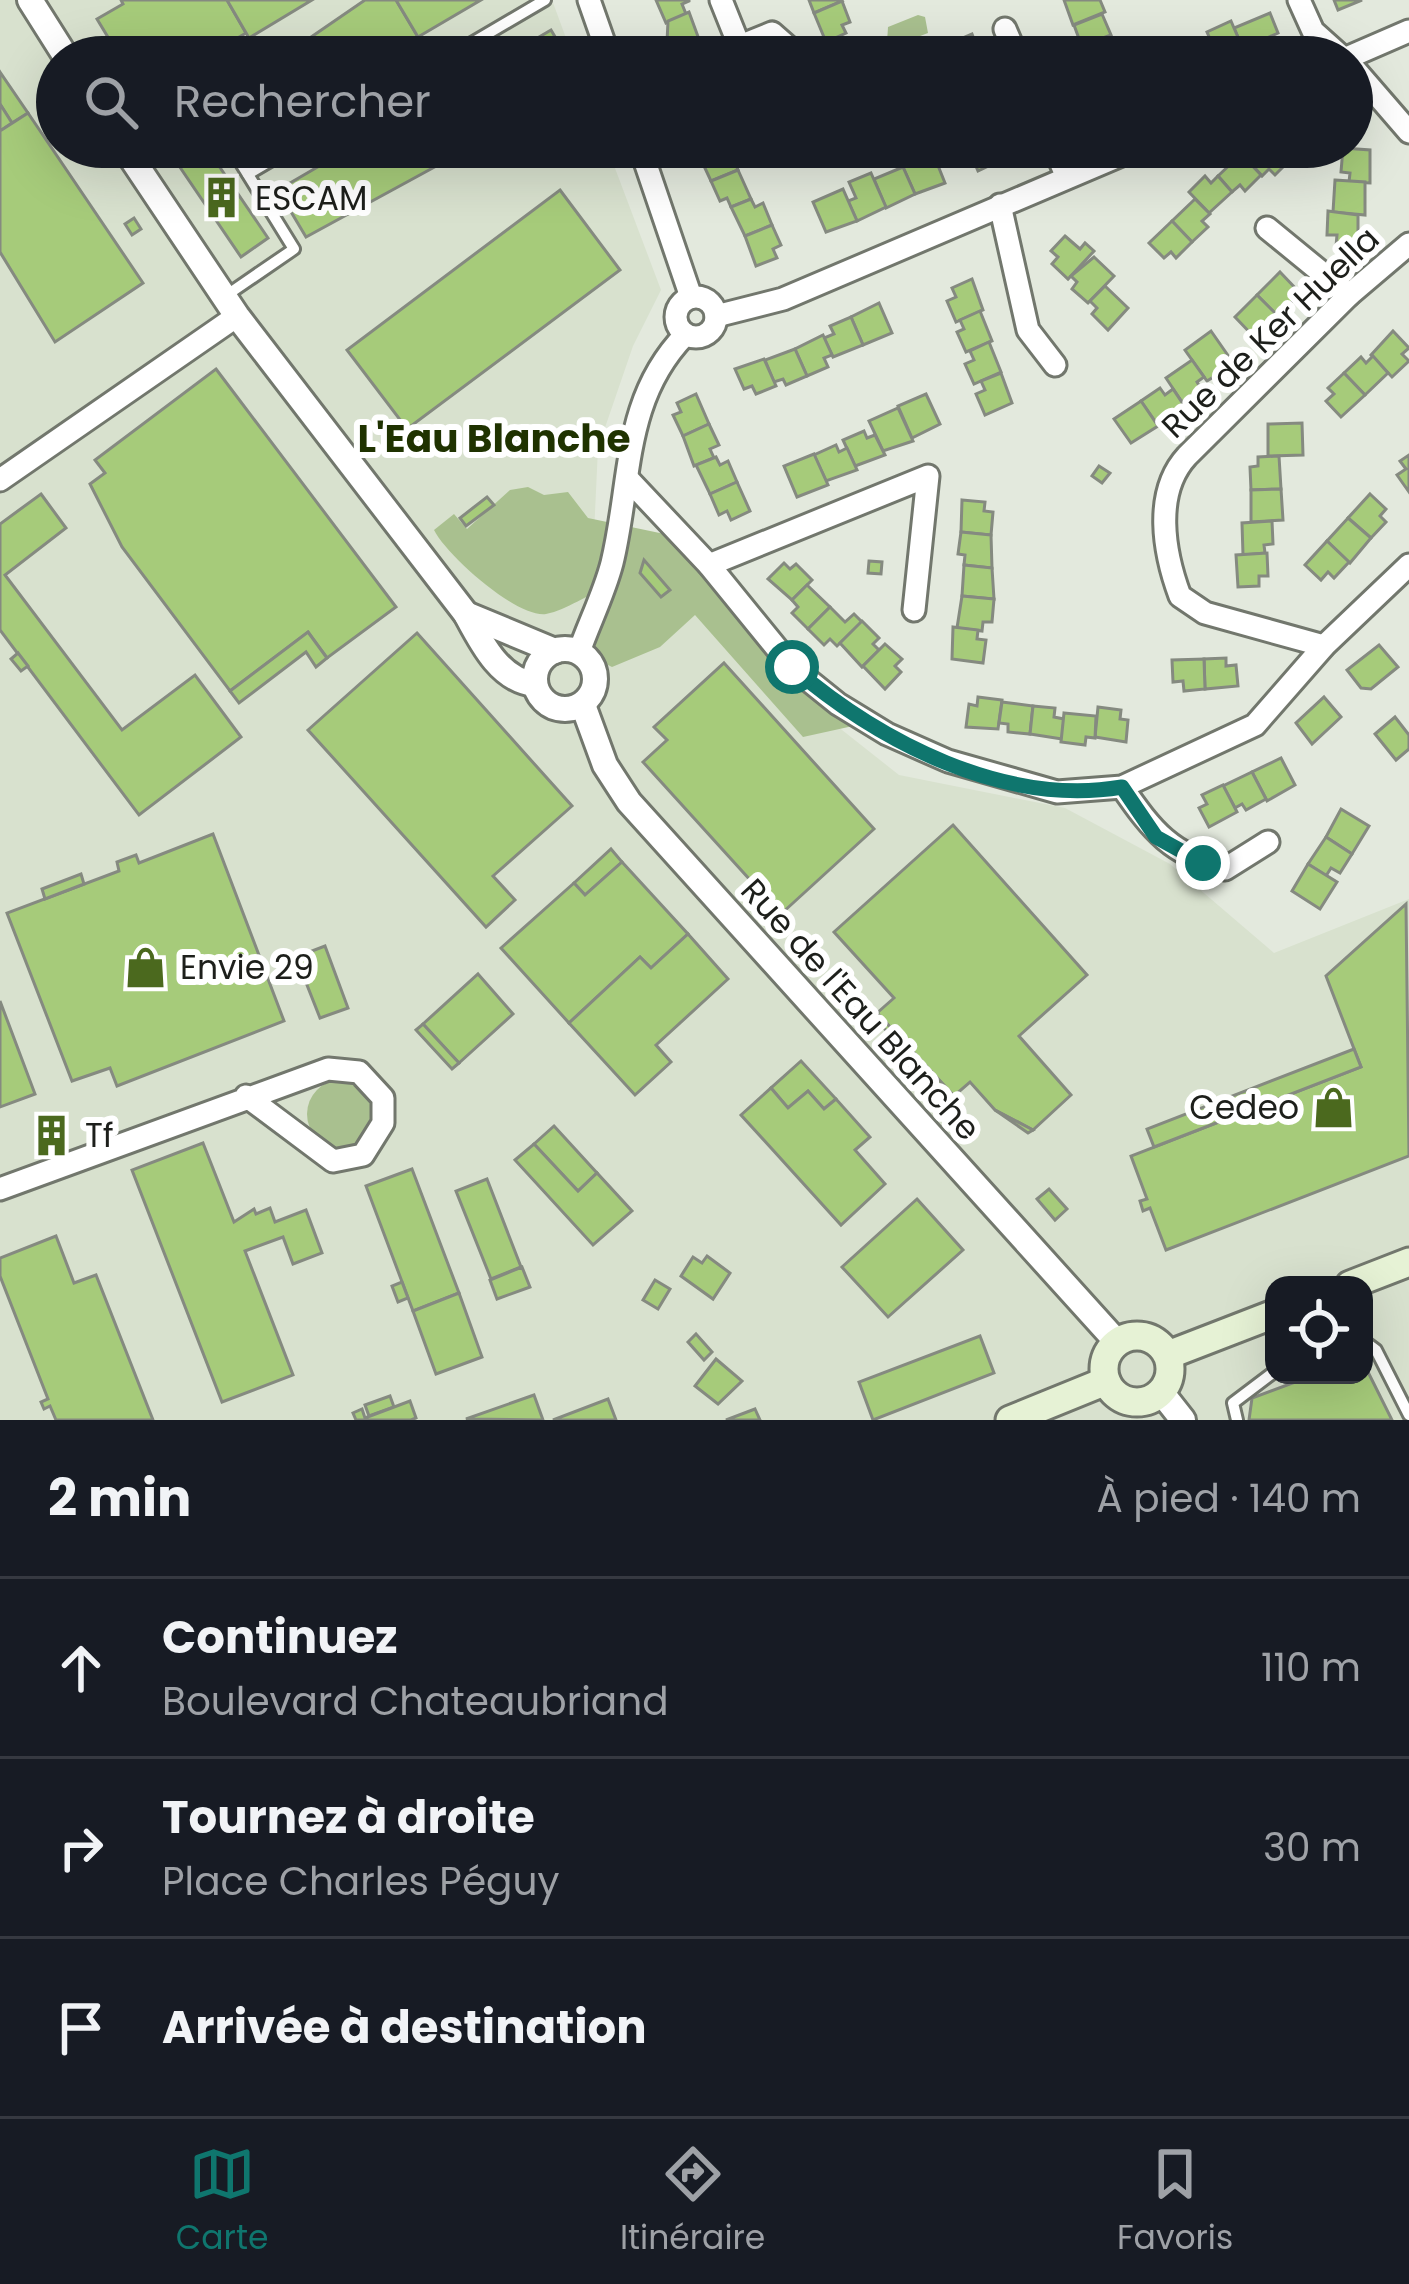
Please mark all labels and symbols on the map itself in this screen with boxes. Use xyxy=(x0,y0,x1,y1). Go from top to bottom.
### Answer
building icon: ESCAM xyxy=(198,175,244,221)
place label: ESCAM xyxy=(255,175,367,222)
street label: Rue de Ker Huella xyxy=(1151,216,1390,449)
district label: L'Eau Blanche xyxy=(357,411,631,466)
route start xyxy=(765,640,819,694)
route end xyxy=(1176,836,1230,890)
street label: Rue de l'Eau Blanche xyxy=(730,868,991,1151)
shop icon: Envie 29 xyxy=(123,944,169,990)
place label: Envie 29 xyxy=(180,944,314,991)
place label: Cedeo xyxy=(1189,1084,1299,1131)
shop icon: Cedeo xyxy=(1310,1084,1356,1130)
building icon: Tf xyxy=(28,1112,74,1158)
place label: Tf xyxy=(85,1112,114,1159)

